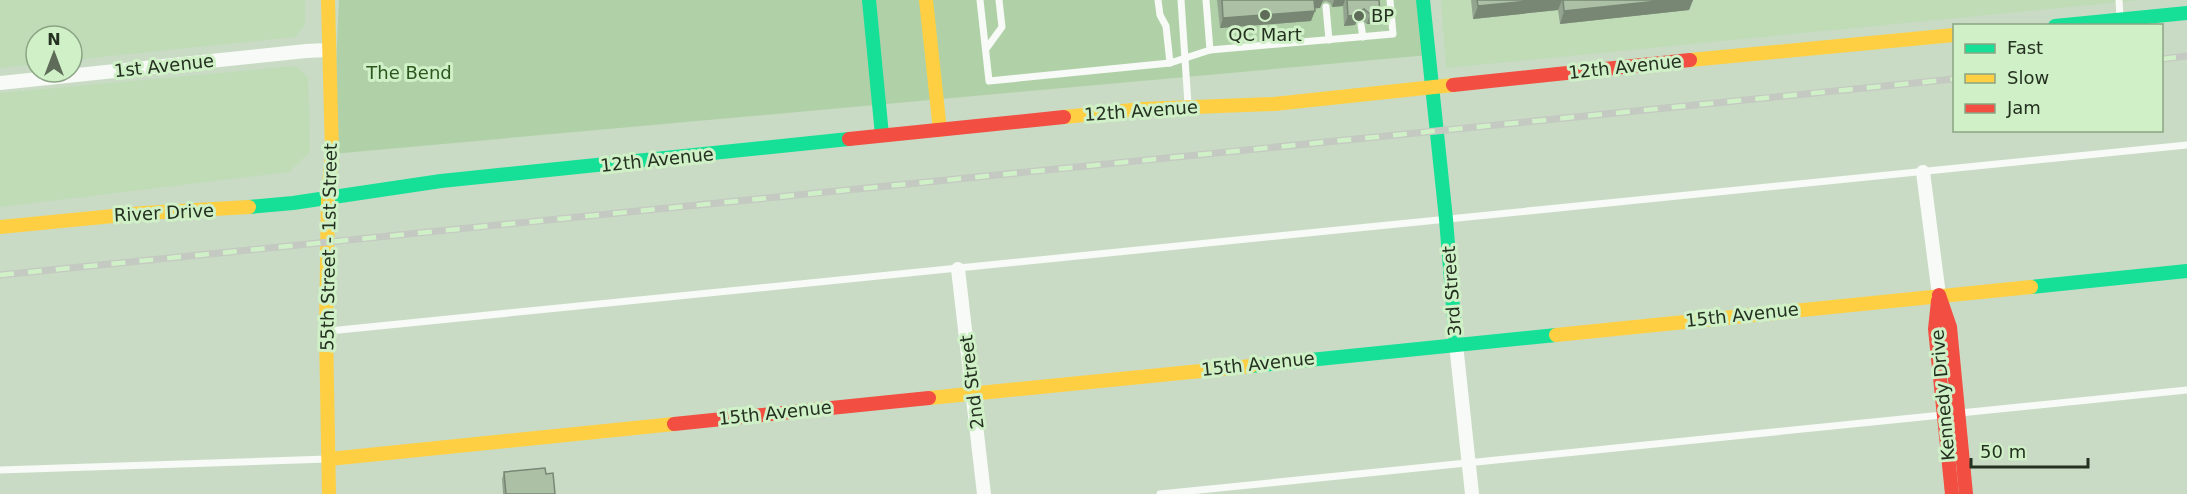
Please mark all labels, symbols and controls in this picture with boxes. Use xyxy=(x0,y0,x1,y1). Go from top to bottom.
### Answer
place label: BP xyxy=(1371,5,1394,26)
marker: QC Mart xyxy=(1258,8,1272,22)
marker: BP xyxy=(1352,9,1366,23)
north arrow xyxy=(24,24,84,84)
place label: QC Mart xyxy=(1228,24,1302,45)
legend xyxy=(1953,24,2163,132)
text: N xyxy=(47,30,61,49)
text: Fast xyxy=(2007,37,2043,58)
street label: 1st Avenue xyxy=(113,50,215,81)
street label: 12th Avenue xyxy=(1567,50,1683,83)
park label: The Bend xyxy=(365,62,452,83)
text: Slow xyxy=(2007,67,2049,88)
street label: 12th Avenue xyxy=(1083,96,1199,125)
text: Jam xyxy=(2006,97,2041,118)
street label: 55th Street - 1st Street xyxy=(316,143,341,351)
street label: 12th Avenue xyxy=(599,143,715,176)
street label: River Drive xyxy=(113,199,215,226)
street label: 3rd Street xyxy=(1438,245,1465,337)
street label: 15th Avenue xyxy=(1684,298,1800,331)
street label: Kennedy Drive xyxy=(1926,329,1959,462)
street label: 2nd Street xyxy=(955,334,988,430)
street label: 15th Avenue xyxy=(1200,347,1316,380)
street label: 15th Avenue xyxy=(717,396,833,429)
scale bar xyxy=(1971,431,2088,469)
text: 50 m xyxy=(1980,441,2026,462)

